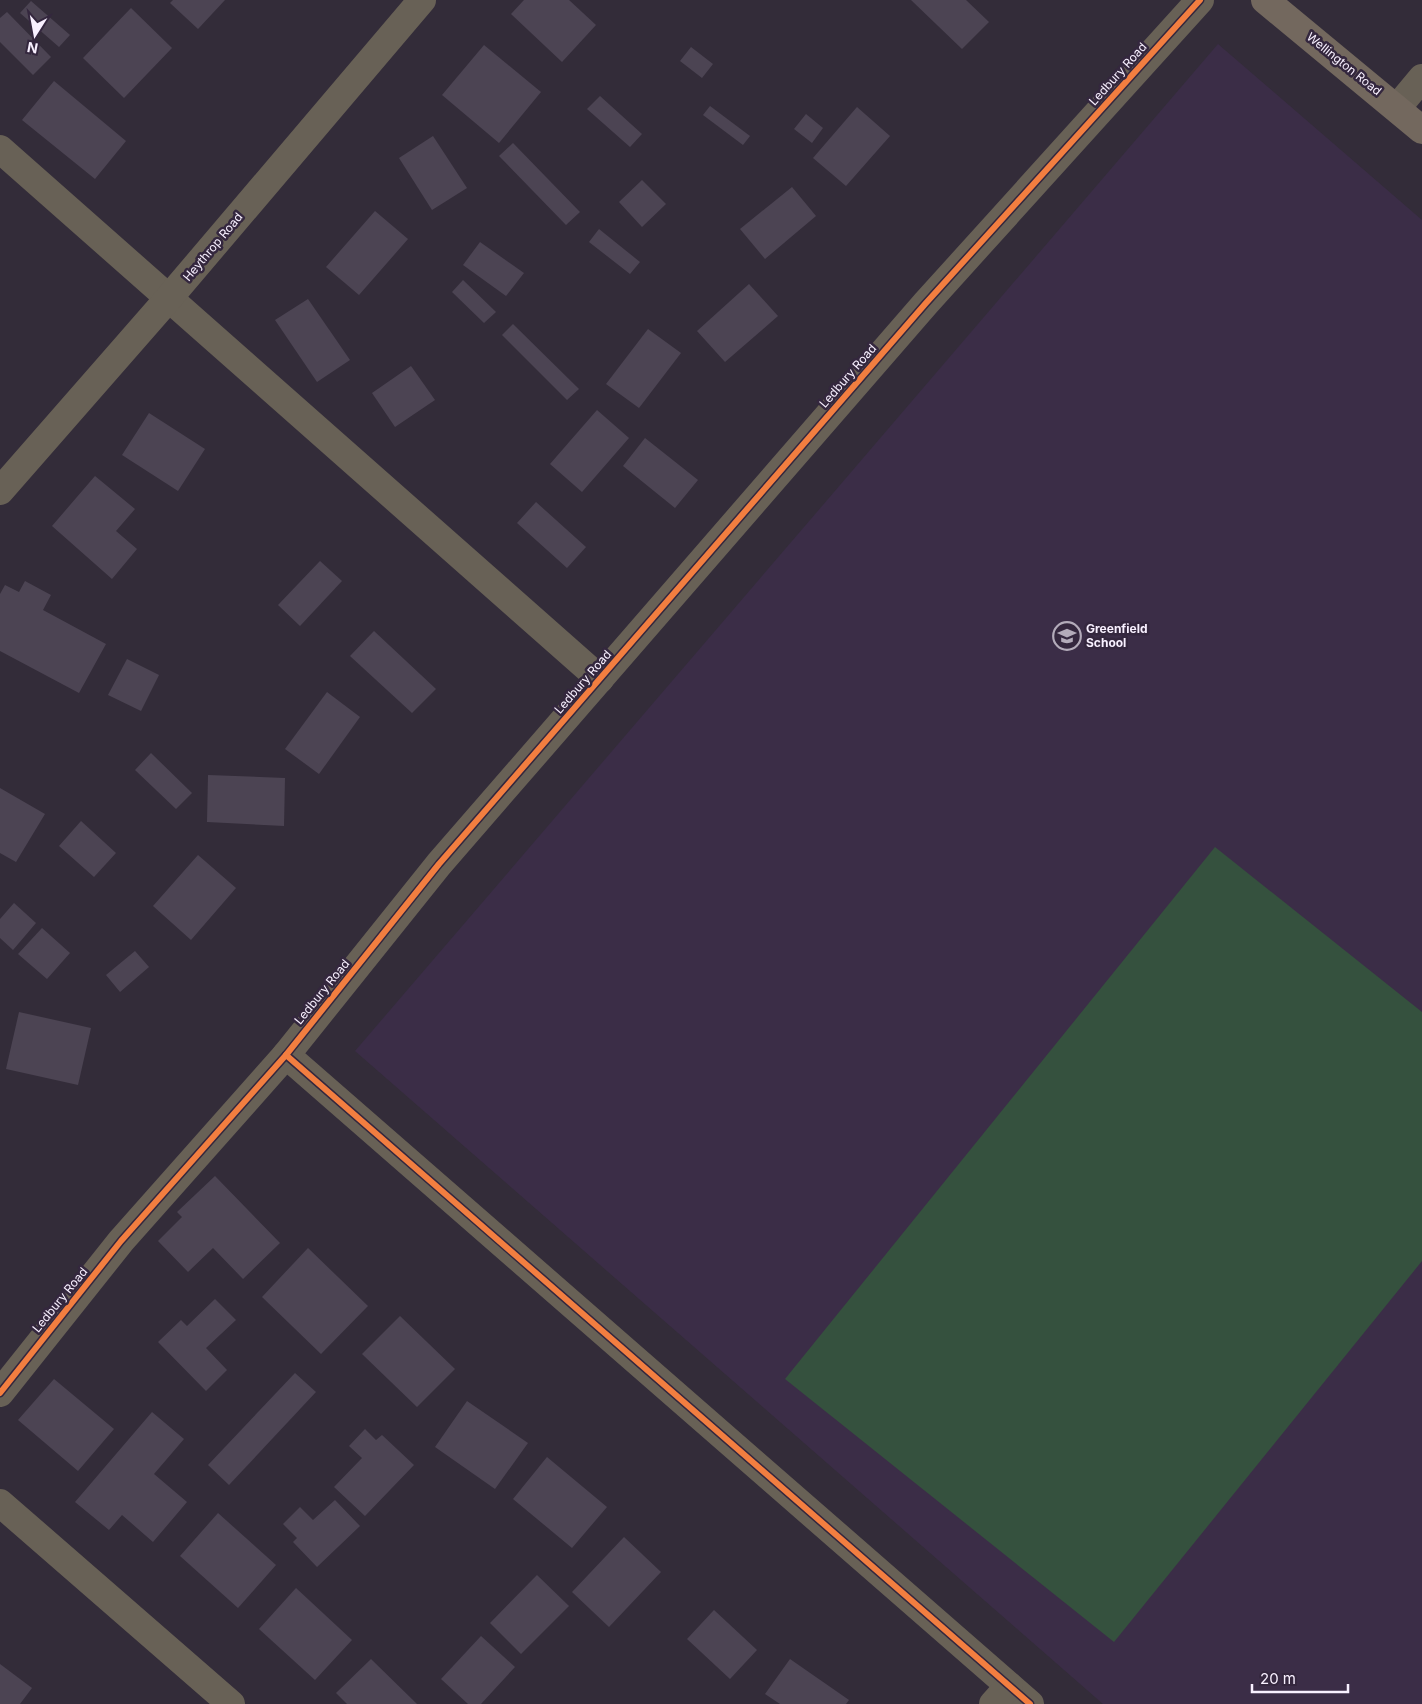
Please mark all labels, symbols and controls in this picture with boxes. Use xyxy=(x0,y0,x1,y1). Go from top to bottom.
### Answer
north arrow xyxy=(10,10,60,60)
street label: Wellington Road xyxy=(1304,29,1385,98)
text: N xyxy=(26,39,39,58)
street label: Ledbury Road xyxy=(1086,39,1150,108)
street label: Heythrop Road xyxy=(180,209,246,284)
street label: Ledbury Road xyxy=(816,341,879,411)
school or university icon: Greenfield School xyxy=(1052,621,1082,651)
place label: Greenfield School xyxy=(1086,621,1147,650)
street label: Ledbury Road xyxy=(551,647,614,717)
street label: Ledbury Road xyxy=(291,956,352,1027)
street label: Ledbury Road xyxy=(29,1264,90,1335)
scale bar xyxy=(1252,1662,1348,1694)
text: 20 m xyxy=(1260,1669,1296,1688)

